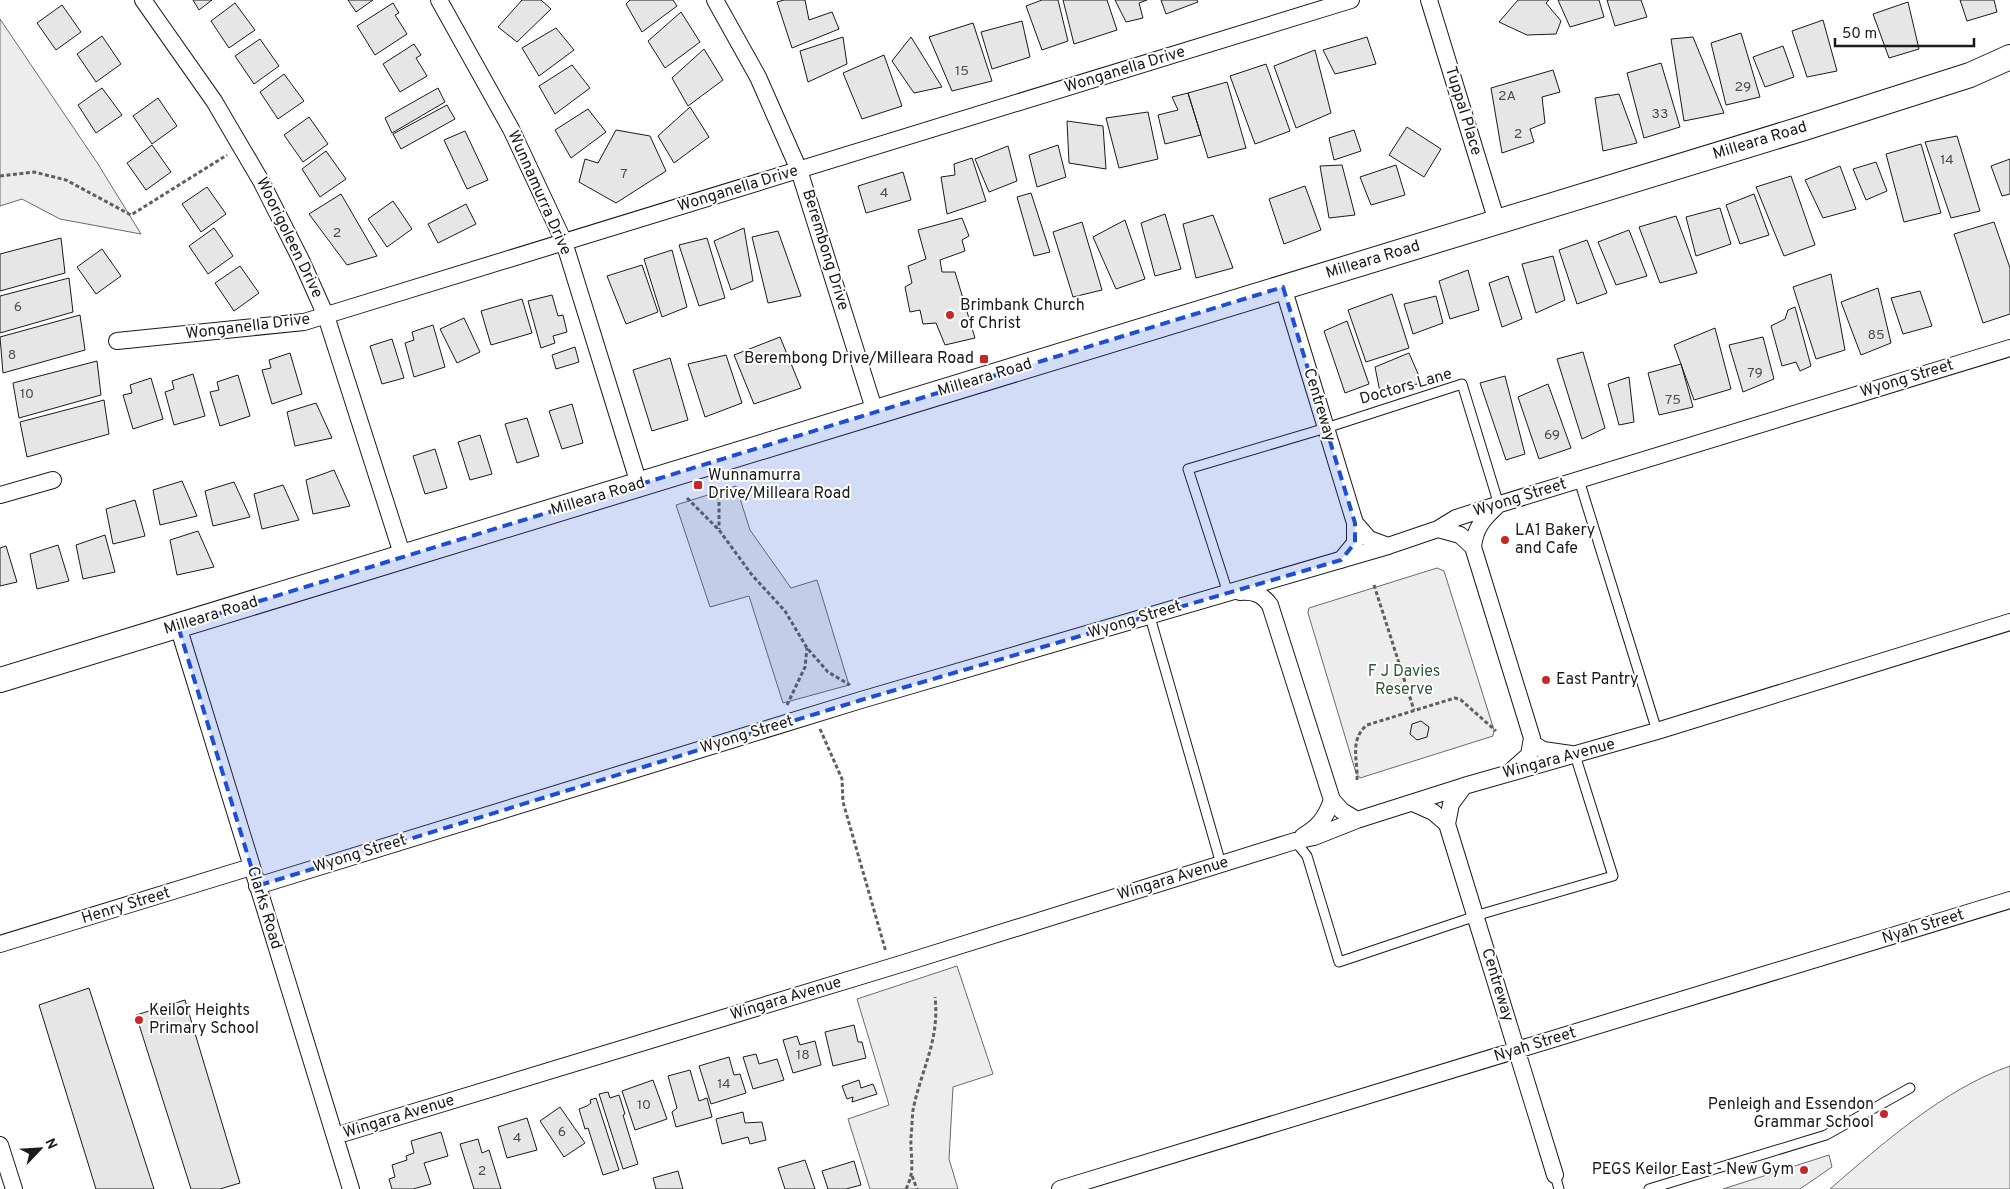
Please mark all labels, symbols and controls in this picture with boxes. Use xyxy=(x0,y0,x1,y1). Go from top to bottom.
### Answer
scale bar xyxy=(1835,15,1974,47)
text: 50 m xyxy=(1842,25,1877,44)
street label: Wonganella Drive xyxy=(1062,42,1188,98)
house number: 15 xyxy=(955,63,969,80)
street label: Tuppal Place xyxy=(1440,64,1486,158)
house number: 29 xyxy=(1735,79,1751,96)
house number: 2A xyxy=(1498,88,1516,105)
house number: 33 xyxy=(1652,106,1668,123)
street label: Milleara Road xyxy=(1710,117,1810,165)
house number: 2 xyxy=(1514,126,1522,143)
street label: Wunnamurra Drive xyxy=(503,128,575,258)
house number: 14 xyxy=(1940,152,1954,169)
street label: Wonganella Drive xyxy=(675,161,801,217)
house number: 7 xyxy=(620,166,628,183)
street label: Woorigoleen Drive xyxy=(251,174,327,302)
house number: 4 xyxy=(880,185,888,202)
street label: Berembong Drive xyxy=(797,187,853,313)
house number: 2 xyxy=(333,225,341,242)
street label: Milleara Road xyxy=(1323,236,1423,284)
place label: Brimbank Church of Christ xyxy=(960,296,1085,334)
house number: 6 xyxy=(14,299,22,316)
street label: Wonganella Drive xyxy=(185,309,311,345)
marker: Brimbank Church of Christ xyxy=(944,309,956,321)
house number: 85 xyxy=(1867,327,1885,344)
house number: 8 xyxy=(8,347,16,364)
place label: Berembong Drive/Milleara Road xyxy=(744,349,974,369)
marker: Berembong Drive/Milleara Road xyxy=(978,353,990,365)
street label: Milleara Road xyxy=(935,354,1035,402)
street label: Wyong Street xyxy=(1858,355,1956,403)
street label: Doctors Lane xyxy=(1357,364,1455,410)
house number: 79 xyxy=(1747,365,1763,382)
street label: Centreway xyxy=(1298,366,1340,444)
house number: 10 xyxy=(20,386,34,403)
house number: 75 xyxy=(1665,392,1681,409)
house number: 69 xyxy=(1544,427,1560,444)
place label: Wunnamurra Drive/Milleara Road xyxy=(708,466,850,504)
street label: Milleara Road xyxy=(548,473,648,521)
street label: Wyong Street xyxy=(1471,474,1569,522)
marker: Wunnamurra Drive/Milleara Road xyxy=(692,479,704,491)
place label: LA1 Bakery and Cafe xyxy=(1515,521,1595,559)
marker: LA1 Bakery and Cafe xyxy=(1499,534,1511,546)
street label: Milleara Road xyxy=(161,592,261,640)
street label: Wyong Street xyxy=(1086,596,1184,644)
park label: F J Davies Reserve xyxy=(1368,662,1440,700)
place label: East Pantry xyxy=(1556,670,1638,690)
marker: East Pantry xyxy=(1540,674,1552,686)
street label: Wyong Street xyxy=(698,711,796,759)
street label: Wingara Avenue xyxy=(1501,734,1617,784)
street label: Wyong Street xyxy=(311,830,409,878)
street label: Wingara Avenue xyxy=(1115,853,1231,905)
street label: Clarks Road xyxy=(242,864,286,952)
street label: Henry Street xyxy=(79,883,173,929)
street label: Nyah Street xyxy=(1880,905,1966,949)
street label: Centreway xyxy=(1476,946,1518,1024)
street label: Wingara Avenue xyxy=(728,973,844,1025)
place label: Keilor Heights Primary School xyxy=(149,1001,259,1039)
marker: Keilor Heights Primary School xyxy=(133,1014,145,1026)
street label: Nyah Street xyxy=(1492,1023,1578,1067)
house number: 18 xyxy=(796,1047,810,1064)
house number: 14 xyxy=(717,1076,731,1093)
street label: Wingara Avenue xyxy=(341,1091,457,1143)
place label: Penleigh and Essendon Grammar School xyxy=(1708,1095,1874,1133)
house number: 10 xyxy=(637,1097,651,1114)
marker: Penleigh and Essendon Grammar School xyxy=(1878,1108,1890,1120)
north arrow xyxy=(15,1124,65,1174)
house number: 6 xyxy=(558,1124,566,1141)
house number: 4 xyxy=(513,1130,521,1147)
text: N xyxy=(41,1136,60,1152)
place label: PEGS Keilor East - New Gym xyxy=(1592,1160,1794,1180)
house number: 2 xyxy=(478,1163,486,1180)
marker: PEGS Keilor East - New Gym xyxy=(1798,1164,1810,1176)

